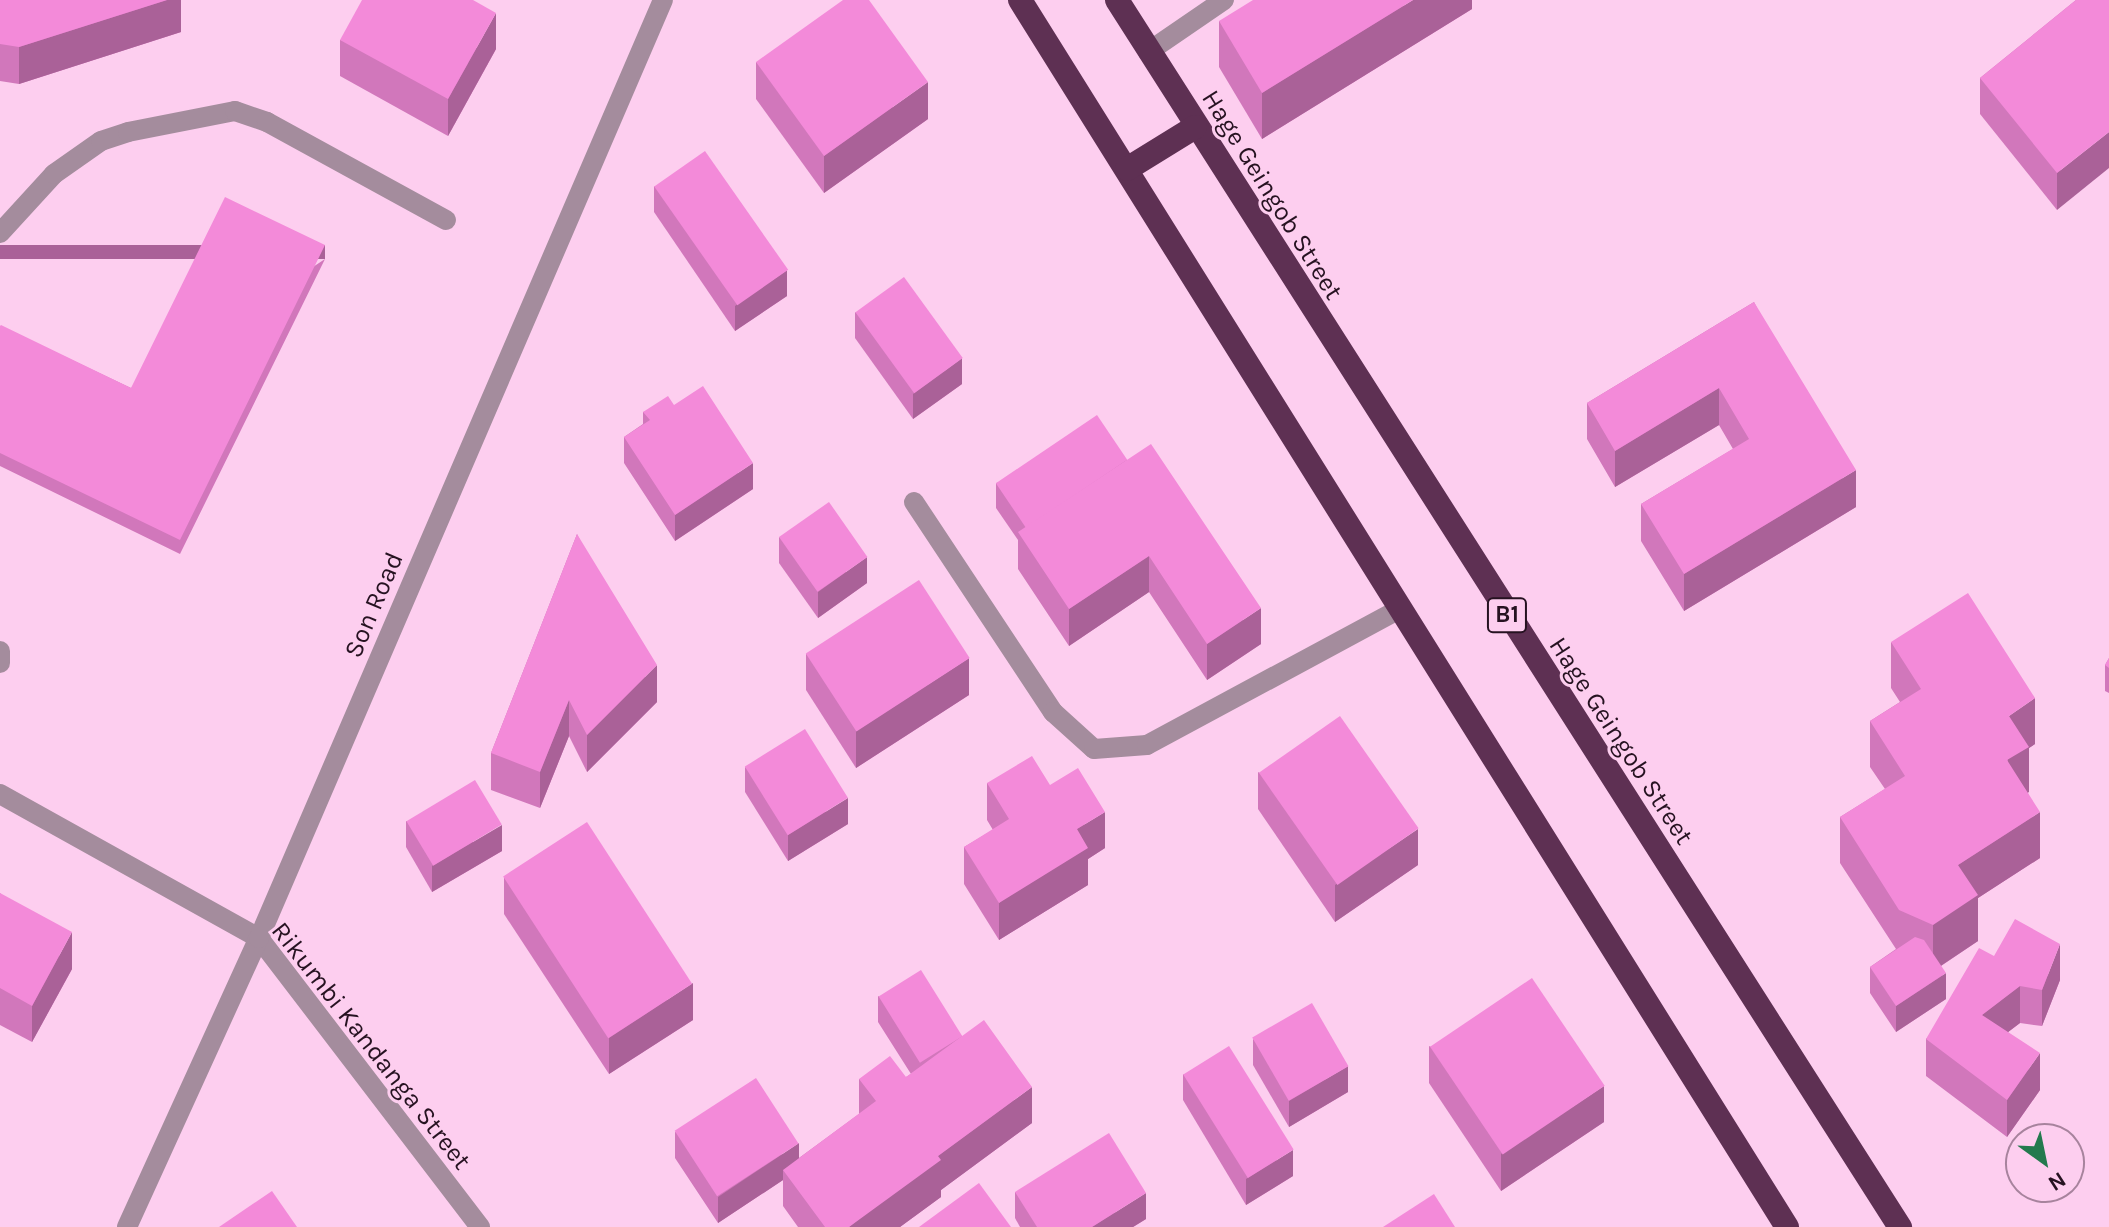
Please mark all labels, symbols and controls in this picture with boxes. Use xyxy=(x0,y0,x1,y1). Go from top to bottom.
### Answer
street label: Hage Geingob Street xyxy=(1195,84,1349,306)
street label: Son Road xyxy=(338,548,410,662)
road number: B1 xyxy=(1485,595,1529,635)
street label: Hage Geingob Street xyxy=(1542,631,1700,851)
street label: Rikumbi Kandanga Street xyxy=(265,916,477,1176)
north arrow xyxy=(2005,1123,2085,1203)
text: N xyxy=(2043,1166,2071,1197)

